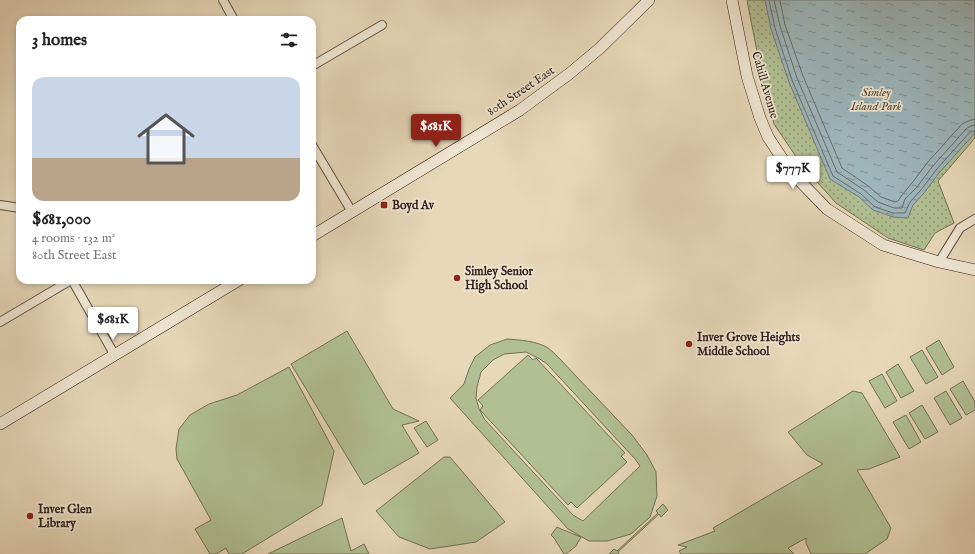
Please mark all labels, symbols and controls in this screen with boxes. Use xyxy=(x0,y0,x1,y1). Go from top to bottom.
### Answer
icon: filters xyxy=(278,29,300,51)
text: 3 homes xyxy=(32,30,87,51)
street label: Cahill Avenue xyxy=(748,50,782,121)
street label: 80th Street East xyxy=(484,63,558,119)
park label: Simley Island Park xyxy=(850,85,902,114)
icon: home xyxy=(130,103,202,175)
pin: $681K xyxy=(408,114,464,148)
text: $681K xyxy=(420,118,452,135)
pin: $777K xyxy=(765,156,821,190)
text: $777K xyxy=(776,160,810,177)
place label: Boyd Av xyxy=(392,198,435,214)
marker: Boyd Av xyxy=(379,200,389,210)
text: $681,000 xyxy=(32,209,91,230)
text: 4 rooms · 132 m² xyxy=(32,230,115,247)
text: 80th Street East xyxy=(32,247,117,264)
place label: Simley Senior High School xyxy=(465,264,534,294)
marker: Simley Senior High School xyxy=(452,273,462,283)
pin: $681K xyxy=(85,307,141,341)
text: $681K xyxy=(97,311,129,328)
place label: Inver Grove Heights Middle School xyxy=(697,330,801,359)
marker: Inver Grove Heights Middle School xyxy=(684,339,694,349)
place label: Inver Glen Library xyxy=(37,502,92,532)
marker: Inver Glen Library xyxy=(25,511,35,521)

